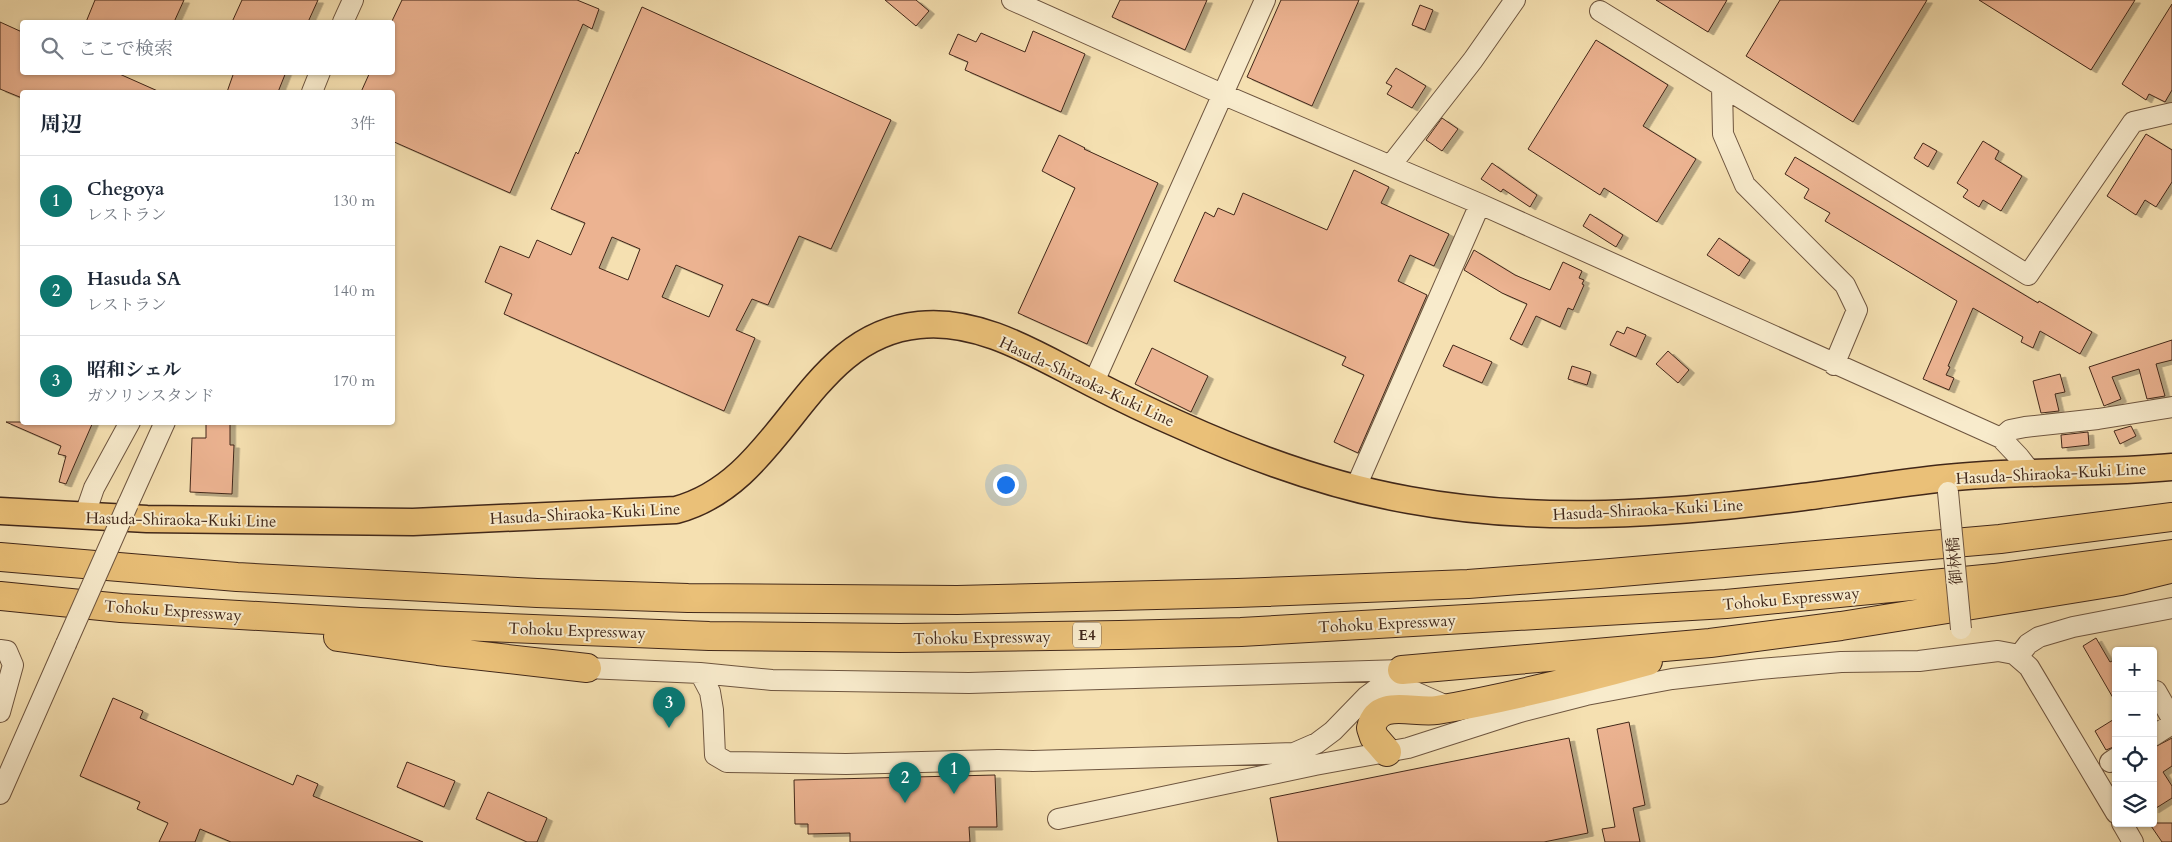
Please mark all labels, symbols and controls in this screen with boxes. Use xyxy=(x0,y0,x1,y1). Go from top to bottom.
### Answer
search box xyxy=(20,20,395,75)
icon: search xyxy=(38,34,66,62)
text: ここで検索 xyxy=(78,36,173,62)
text: 周辺 xyxy=(40,110,82,139)
text: 3件 xyxy=(351,113,375,135)
text: Chegoya xyxy=(87,176,164,202)
text: 1 xyxy=(52,190,60,212)
text: 130 m xyxy=(333,190,375,212)
text: レストラン xyxy=(87,204,167,226)
text: Hasuda SA xyxy=(87,266,181,292)
text: 2 xyxy=(52,280,60,302)
text: 140 m xyxy=(333,280,375,302)
text: レストラン xyxy=(87,294,167,316)
street label: Hasuda-Shiraoka-Kuki Line xyxy=(995,332,1178,432)
text: 昭和シェル xyxy=(87,357,182,383)
text: 3 xyxy=(52,370,60,392)
text: 170 m xyxy=(333,370,375,392)
text: ガソリンスタンド xyxy=(87,385,215,407)
street label: Hasuda-Shiraoka-Kuki Line xyxy=(1955,458,2147,490)
your location xyxy=(993,472,1019,498)
street label: Hasuda-Shiraoka-Kuki Line xyxy=(1552,494,1744,526)
street label: Hasuda-Shiraoka-Kuki Line xyxy=(489,498,681,530)
street label: Hasuda-Shiraoka-Kuki Line xyxy=(85,507,277,533)
street label: 御林橋 xyxy=(1942,536,1968,586)
street label: Tohoku Expressway xyxy=(1721,582,1861,616)
street label: Tohoku Expressway xyxy=(103,595,243,627)
street label: Tohoku Expressway xyxy=(1318,609,1457,639)
street label: Tohoku Expressway xyxy=(508,618,647,644)
road number: E4 xyxy=(1073,622,1101,648)
street label: Tohoku Expressway xyxy=(913,626,1052,650)
map controls xyxy=(2112,647,2157,827)
button: + xyxy=(2112,647,2157,692)
pin: 3 xyxy=(653,687,685,728)
button: − xyxy=(2112,692,2157,737)
button: locate xyxy=(2112,737,2157,782)
pin: 1 xyxy=(938,753,970,794)
pin: 2 xyxy=(889,762,921,803)
button: layers xyxy=(2112,782,2157,827)

